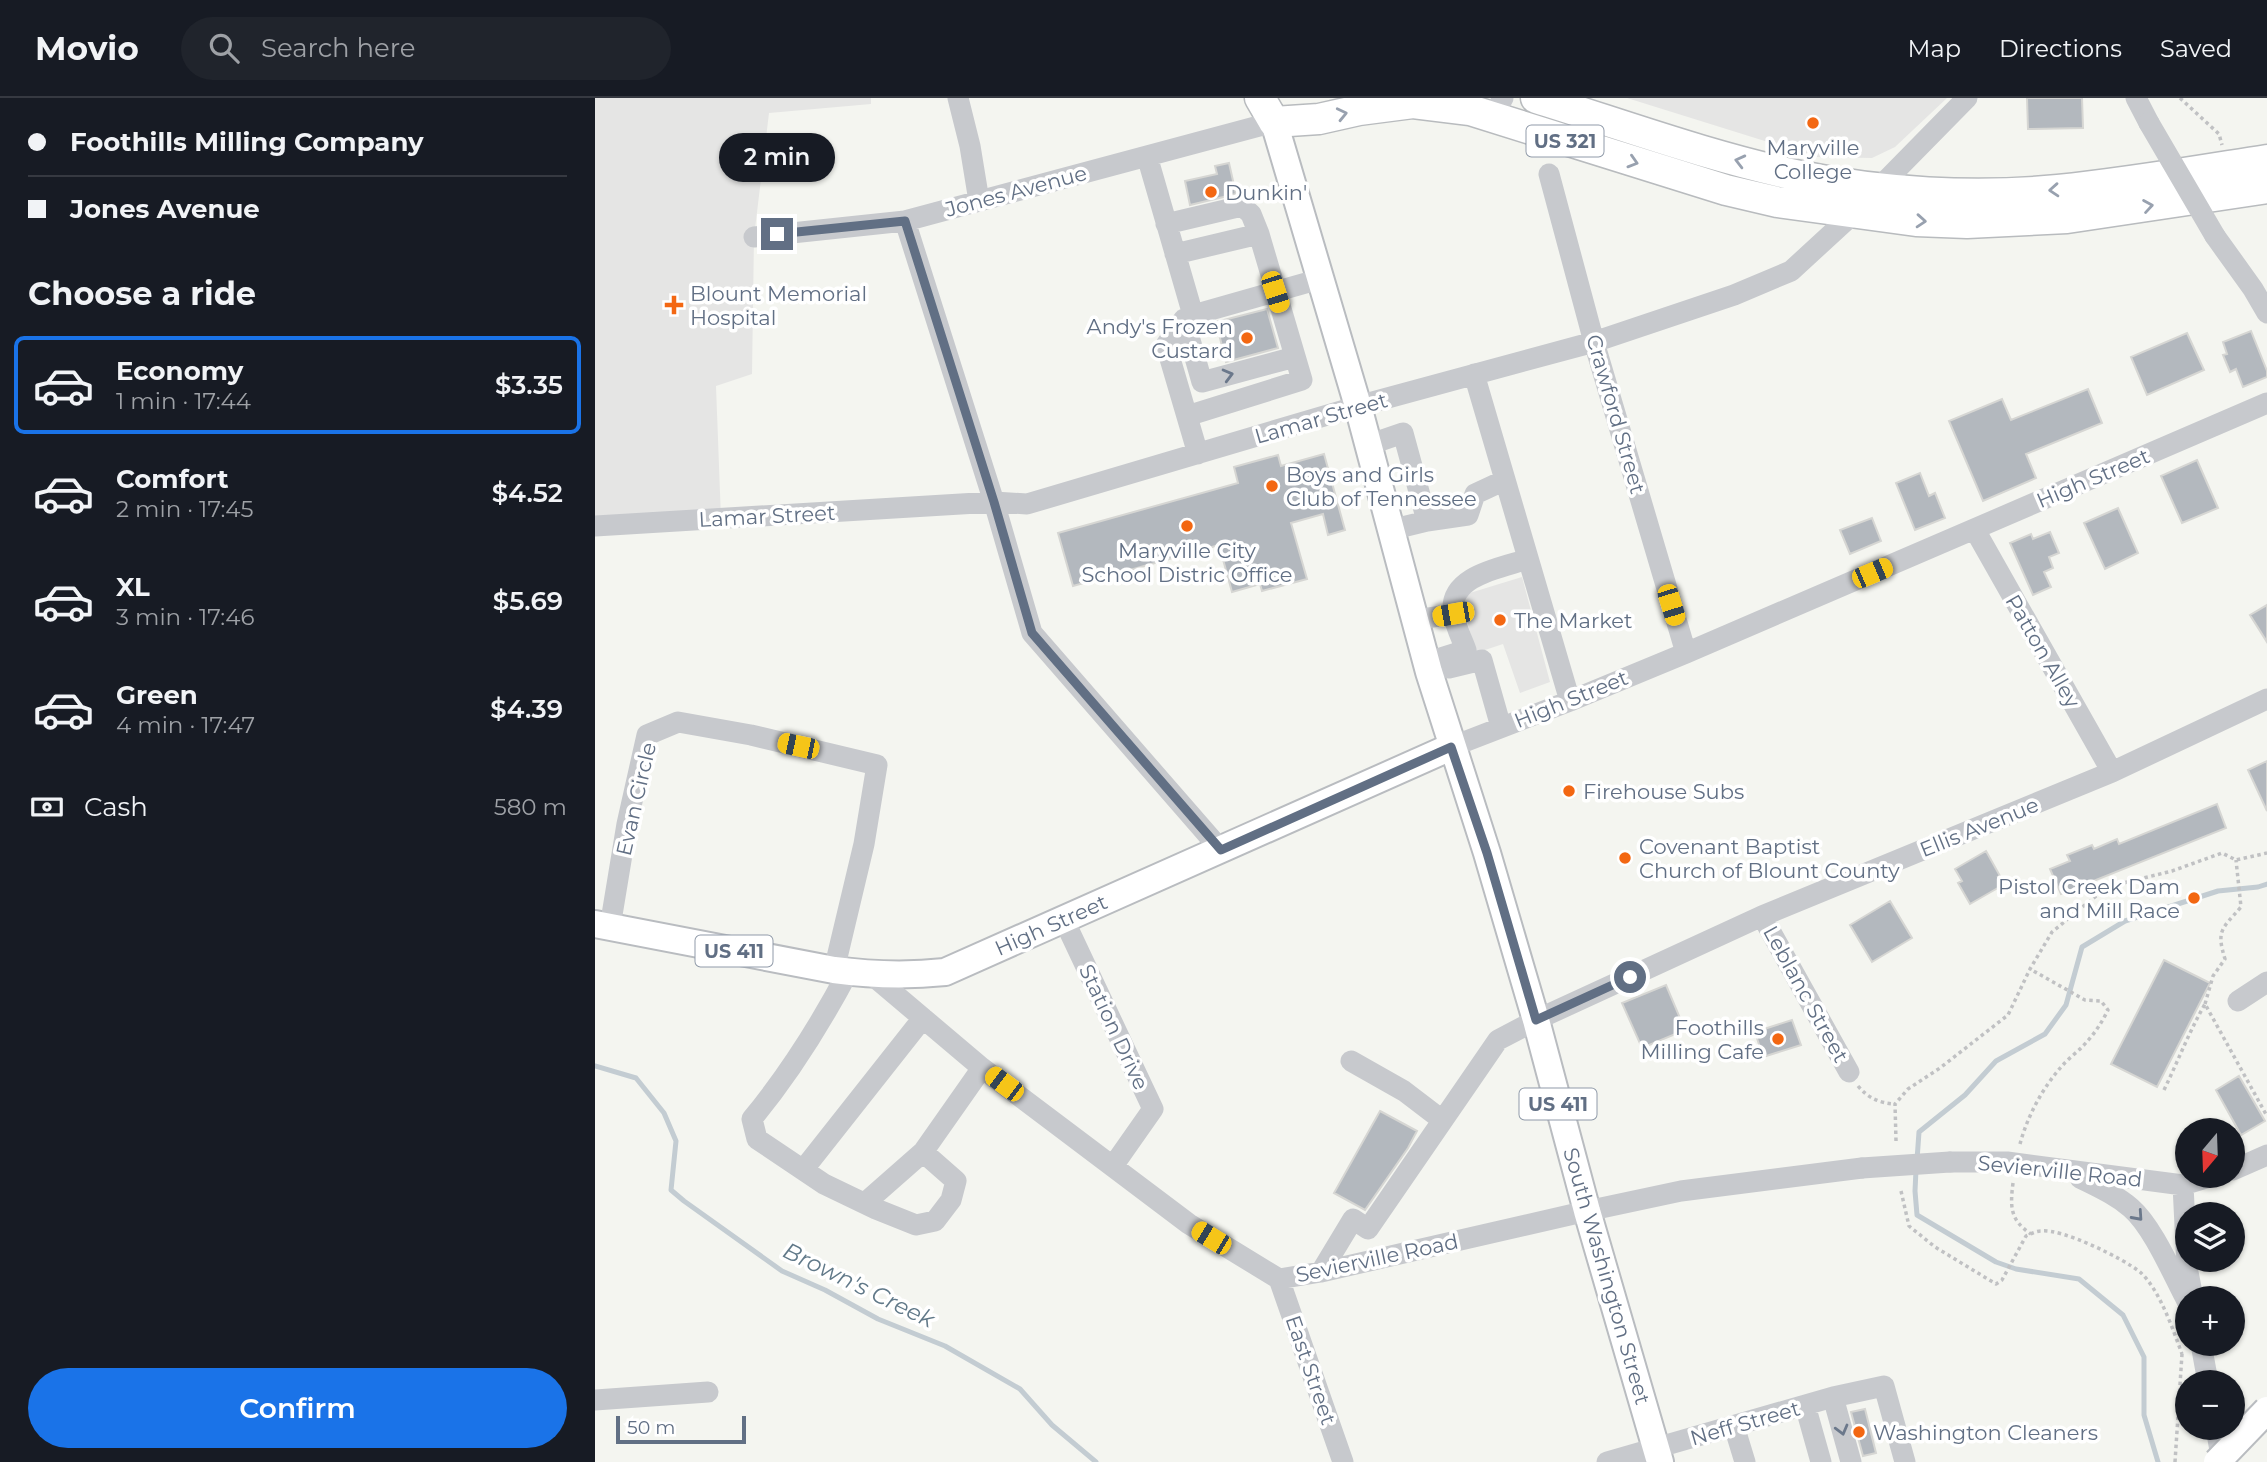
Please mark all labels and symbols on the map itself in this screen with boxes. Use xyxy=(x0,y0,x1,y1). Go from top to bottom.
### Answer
one-way arrow xyxy=(1336,108,1348,122)
marker: Maryville College xyxy=(1805,115,1821,131)
road number: US 321 xyxy=(1527,126,1604,156)
callout: 2 min xyxy=(719,132,835,181)
place label: Maryville College xyxy=(1766,135,1860,184)
one-way arrow xyxy=(1627,153,1639,168)
one-way arrow xyxy=(1734,155,1746,169)
street label: Jones Avenue xyxy=(941,160,1090,222)
place label: Dunkin' xyxy=(1225,180,1307,205)
one-way arrow xyxy=(2048,182,2059,197)
marker: Dunkin' xyxy=(1203,184,1219,200)
one-way arrow xyxy=(2142,199,2153,214)
one-way arrow xyxy=(1916,213,1927,228)
route end xyxy=(761,218,793,250)
car xyxy=(1259,269,1292,315)
place label: Blount Memorial Hospital xyxy=(690,281,867,330)
marker: Blount Memorial Hospital xyxy=(664,295,684,315)
place label: Andy's Frozen Custard xyxy=(1087,314,1233,363)
marker: Andy's Frozen Custard xyxy=(1239,330,1255,346)
street label: Crawford Street xyxy=(1581,331,1651,497)
one-way arrow xyxy=(1222,369,1234,384)
street label: Lamar Street xyxy=(1252,387,1390,449)
street label: High Street xyxy=(2033,443,2153,513)
place label: Boys and Girls Club of Tennessee xyxy=(1286,462,1477,511)
marker: Boys and Girls Club of Tennessee xyxy=(1264,478,1280,494)
street label: Lamar Street xyxy=(698,500,836,532)
marker: Maryville City School Distric Office xyxy=(1179,518,1195,534)
place label: Maryville City School Distric Office xyxy=(1081,538,1293,587)
car xyxy=(1849,555,1896,591)
car xyxy=(1655,582,1688,628)
street label: Patton Alley xyxy=(2001,590,2086,713)
car xyxy=(1431,600,1476,628)
place label: The Market xyxy=(1514,608,1632,633)
marker: The Market xyxy=(1492,612,1508,628)
street label: High Street xyxy=(1511,665,1631,733)
car xyxy=(776,731,821,761)
street label: Evan Circle xyxy=(611,740,661,858)
place label: Firehouse Subs xyxy=(1583,779,1744,804)
marker: Firehouse Subs xyxy=(1561,783,1577,799)
street label: Ellis Avenue xyxy=(1916,792,2042,862)
place label: Covenant Baptist Church of Blount County xyxy=(1639,834,1900,883)
marker: Covenant Baptist Church of Blount County xyxy=(1617,850,1633,866)
place label: Pistol Creek Dam and Mill Race xyxy=(1998,874,2180,923)
street label: High Street xyxy=(991,889,1111,961)
marker: Pistol Creek Dam and Mill Race xyxy=(2186,890,2202,906)
street label: Leblanc Street xyxy=(1758,921,1854,1067)
road number: US 411 xyxy=(695,936,773,966)
street label: Station Drive xyxy=(1074,960,1154,1094)
route start xyxy=(1614,961,1646,993)
place label: Foothills Milling Cafe xyxy=(1641,1015,1764,1064)
marker: Foothills Milling Cafe xyxy=(1770,1031,1786,1047)
car xyxy=(981,1063,1028,1105)
road number: US 411 xyxy=(1520,1088,1597,1120)
north arrow xyxy=(2175,1118,2245,1188)
street label: South Washington Street xyxy=(1558,1145,1656,1407)
street label: Sevierville Road xyxy=(1977,1150,2143,1192)
one-way arrow xyxy=(2129,1208,2142,1221)
car xyxy=(1188,1218,1235,1258)
street label: Sevierville Road xyxy=(1294,1229,1460,1287)
water label: Brown's Creek xyxy=(779,1236,940,1334)
street label: East Street xyxy=(1281,1312,1341,1428)
street label: Neff Street xyxy=(1687,1395,1803,1451)
scale bar xyxy=(616,1413,745,1445)
place label: Washington Cleaners xyxy=(1873,1420,2098,1445)
one-way arrow xyxy=(1834,1423,1848,1435)
marker: Washington Cleaners xyxy=(1851,1424,1867,1440)

